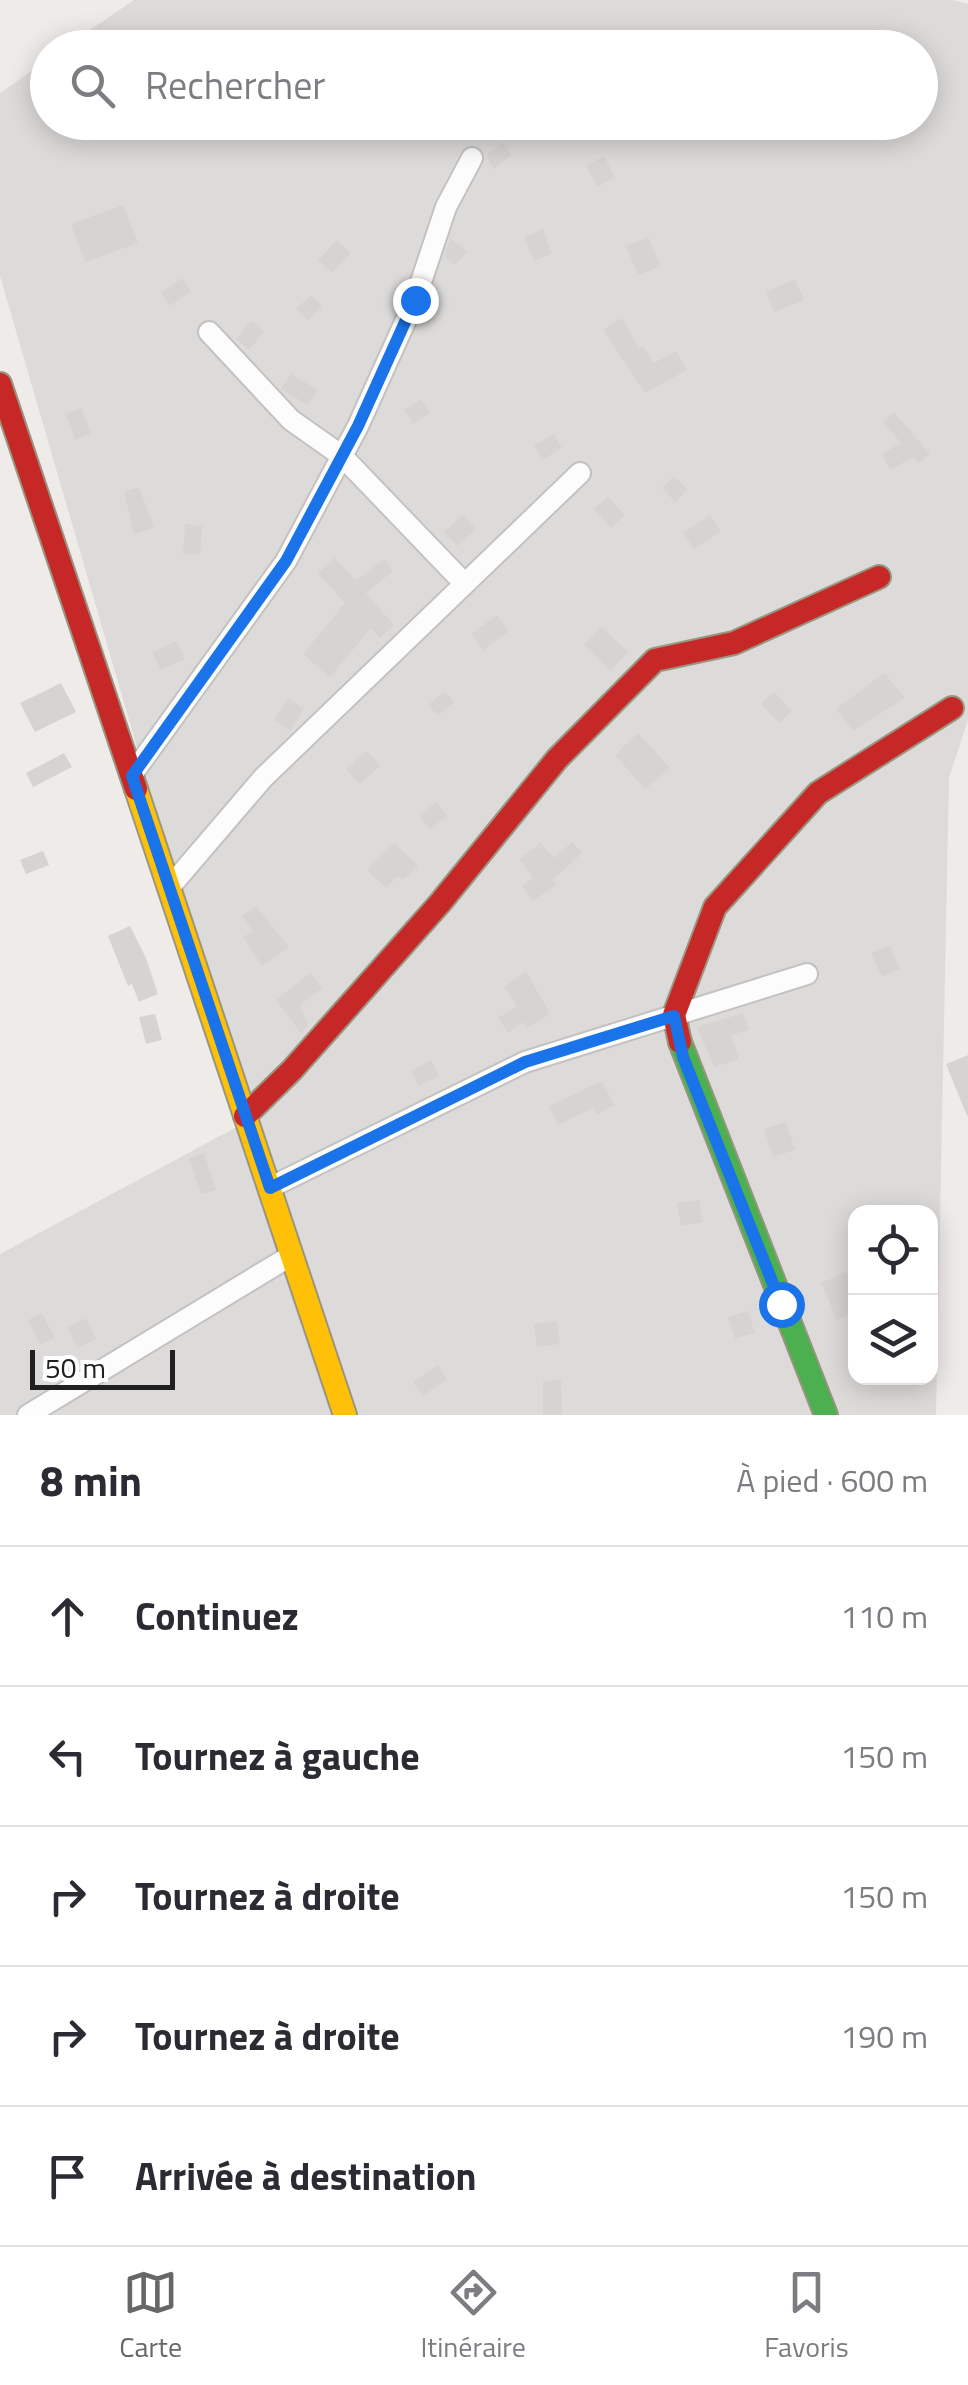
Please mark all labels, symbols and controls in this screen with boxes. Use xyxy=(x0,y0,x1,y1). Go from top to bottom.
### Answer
search box xyxy=(30,30,938,140)
text: Rechercher xyxy=(145,56,326,114)
icon: search xyxy=(65,58,120,113)
route end xyxy=(393,278,439,324)
map controls xyxy=(848,1205,938,1385)
button: locate xyxy=(848,1205,938,1295)
route start xyxy=(759,1282,805,1328)
button: layers xyxy=(848,1295,938,1385)
scale bar xyxy=(30,1345,175,1390)
text: 50 m xyxy=(45,1346,106,1389)
text: 8 min xyxy=(40,1448,142,1512)
text: À pied · 600 m xyxy=(736,1456,928,1504)
text: Continuez xyxy=(135,1587,299,1645)
icon: ahead xyxy=(40,1589,95,1644)
text: 110 m xyxy=(840,1592,928,1640)
text: Tournez à gauche xyxy=(135,1727,420,1785)
icon: left xyxy=(40,1729,95,1784)
text: 150 m xyxy=(840,1732,928,1780)
text: Tournez à droite xyxy=(135,1867,400,1925)
icon: right xyxy=(40,1869,95,1924)
text: 150 m xyxy=(840,1872,928,1920)
text: Tournez à droite xyxy=(135,2007,400,2065)
icon: right xyxy=(40,2009,95,2064)
text: 190 m xyxy=(840,2012,928,2060)
text: Arrivée à destination xyxy=(135,2147,477,2205)
icon: arrive xyxy=(40,2149,95,2204)
tab: Carte xyxy=(119,2265,182,2368)
tab: Itinéraire xyxy=(420,2265,526,2368)
tab: Favoris xyxy=(764,2265,849,2368)

